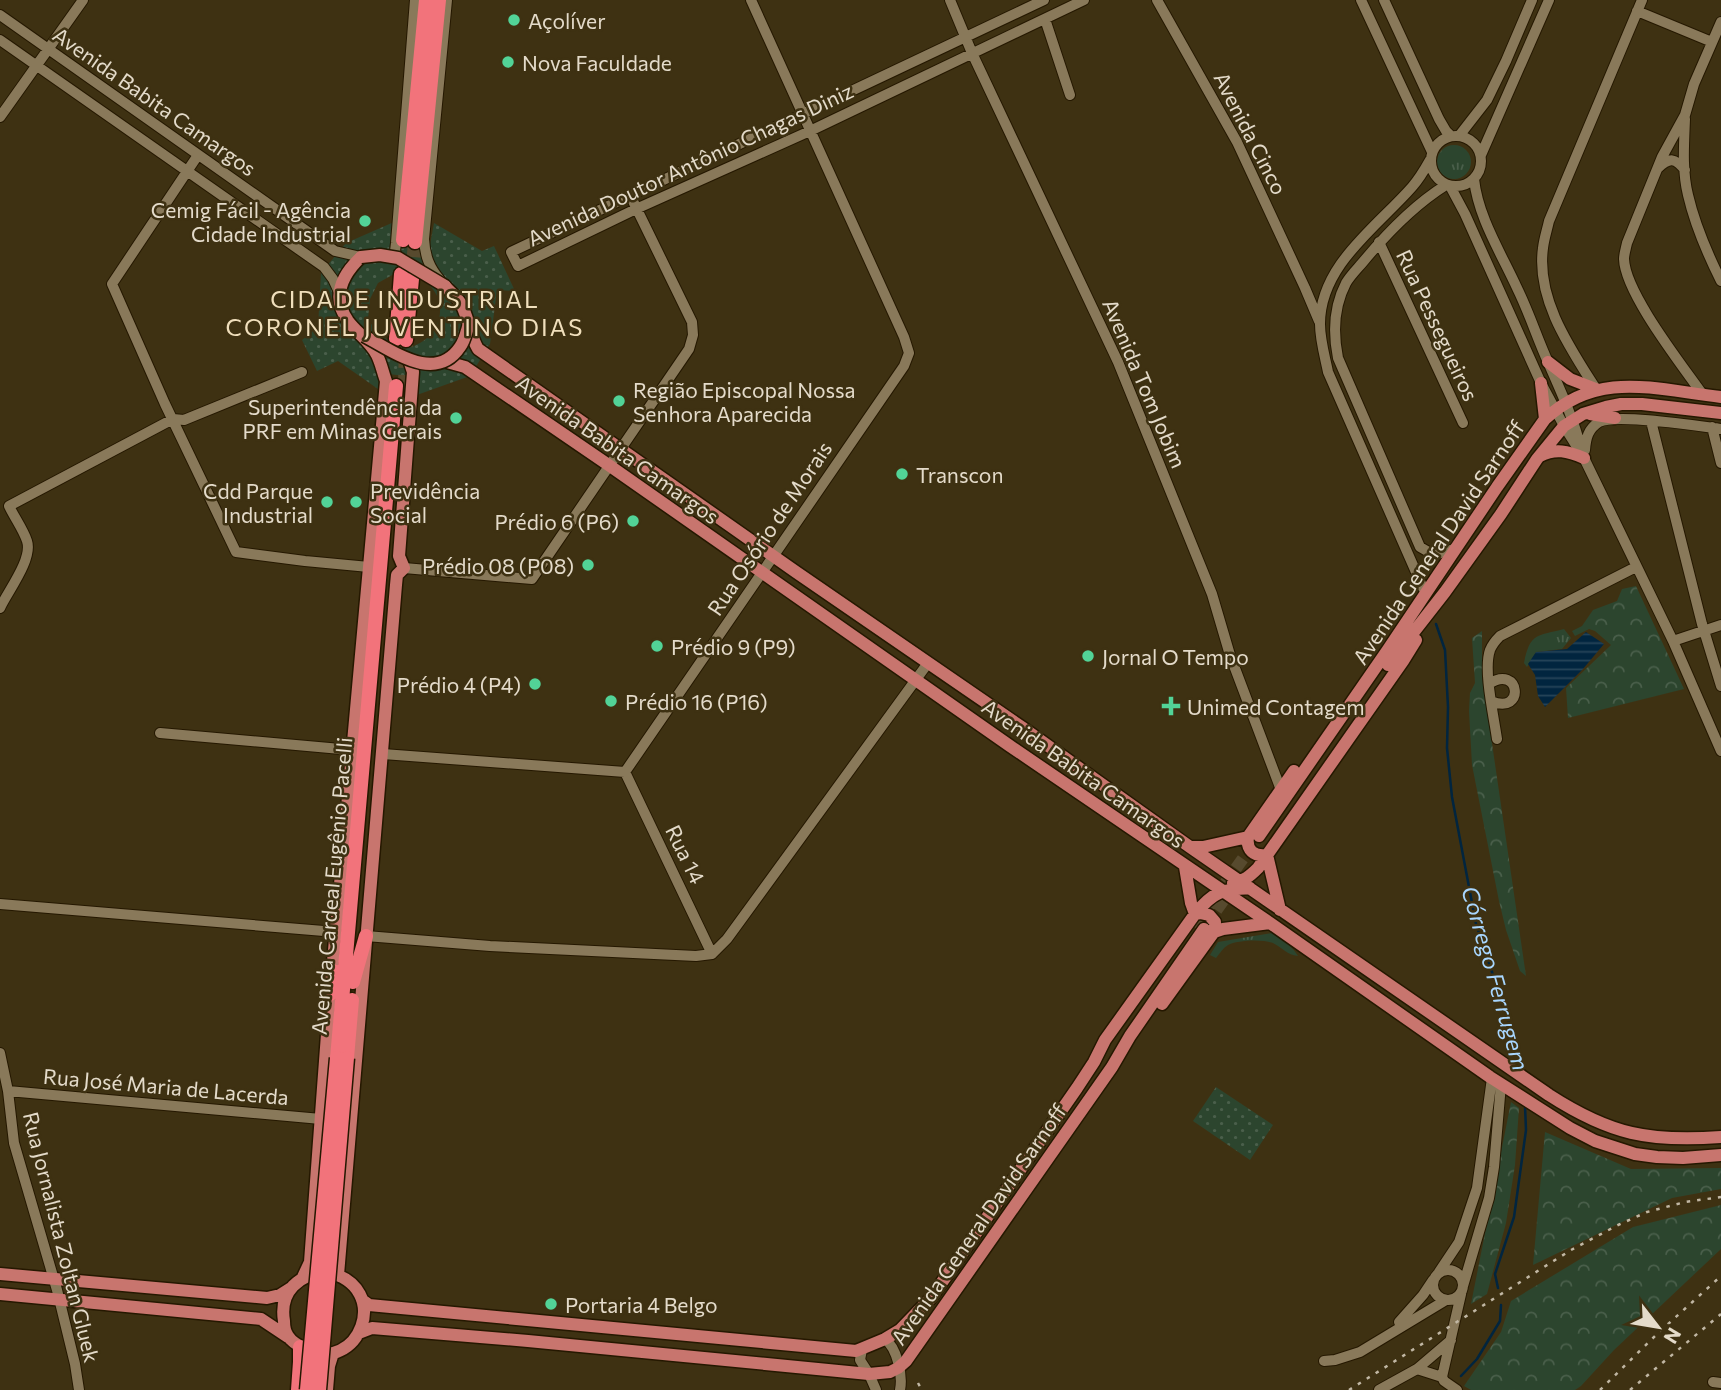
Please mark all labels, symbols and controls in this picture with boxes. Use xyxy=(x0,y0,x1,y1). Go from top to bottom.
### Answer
place label: Açolíver xyxy=(528,8,606,33)
marker: Açolíver xyxy=(506,12,522,28)
street label: Avenida Babita Camargos xyxy=(49,21,261,181)
place label: Nova Faculdade xyxy=(522,50,672,75)
marker: Nova Faculdade xyxy=(500,54,516,70)
street label: Avenida Cinco xyxy=(1209,67,1293,199)
street label: Avenida Doutor Antônio Chagas Diniz xyxy=(523,77,857,251)
place label: Cemig Fácil - Agência Cidade Industrial xyxy=(151,197,351,246)
marker: Cemig Fácil - Agência Cidade Industrial xyxy=(357,213,373,229)
street label: Rua Pessegueiros xyxy=(1392,245,1484,405)
district label: CIDADE INDUSTRIAL CORONEL JUVENTINO DIAS xyxy=(226,284,584,341)
street label: Avenida Tom Jobim xyxy=(1098,295,1192,471)
street label: Avenida Babita Camargos xyxy=(512,369,724,529)
place label: Região Episcopal Nossa Senhora Aparecida xyxy=(633,377,855,426)
marker: Região Episcopal Nossa Senhora Aparecida xyxy=(611,393,627,409)
place label: Superintendência da PRF em Minas Gerais xyxy=(243,394,442,443)
marker: Superintendência da PRF em Minas Gerais xyxy=(448,410,464,426)
street label: Avenida General David Sarnoff xyxy=(1347,415,1530,669)
street label: Rua Osório de Morais xyxy=(702,436,836,620)
place label: Transcon xyxy=(916,462,1003,487)
marker: Transcon xyxy=(894,466,910,482)
place label: Cdd Parque Industrial xyxy=(203,478,313,527)
place label: Previdência Social xyxy=(370,478,480,527)
marker: Cdd Parque Industrial xyxy=(319,494,335,510)
marker: Previdência Social xyxy=(348,494,364,510)
place label: Prédio 6 (P6) xyxy=(494,509,619,534)
marker: Prédio 6 (P6) xyxy=(625,513,641,529)
place label: Prédio 08 (P08) xyxy=(422,553,574,578)
marker: Prédio 08 (P08) xyxy=(580,557,596,573)
place label: Prédio 9 (P9) xyxy=(671,634,796,659)
marker: Prédio 9 (P9) xyxy=(649,638,665,654)
place label: Jornal O Tempo xyxy=(1102,644,1249,669)
marker: Jornal O Tempo xyxy=(1080,648,1096,664)
place label: Prédio 4 (P4) xyxy=(397,672,521,697)
marker: Prédio 4 (P4) xyxy=(527,676,543,692)
place label: Prédio 16 (P16) xyxy=(625,689,768,714)
marker: Prédio 16 (P16) xyxy=(603,693,619,709)
street label: Avenida Babita Camargos xyxy=(978,693,1190,853)
place label: Unimed Contagem xyxy=(1187,694,1364,719)
marker: Unimed Contagem xyxy=(1161,696,1181,716)
street label: Avenida Cardeal Eugênio Pacelli xyxy=(306,736,356,1036)
street label: Rua 14 xyxy=(661,821,711,888)
water label: Córrego Ferrugem xyxy=(1456,883,1536,1073)
street label: Rua José Maria de Lacerda xyxy=(42,1063,290,1109)
street label: Avenida General David Sarnoff xyxy=(885,1098,1072,1349)
street label: Rua Jornalista Zoltan Gluek xyxy=(19,1109,105,1365)
place label: Portaria 4 Belgo xyxy=(565,1292,717,1317)
north arrow xyxy=(1623,1292,1693,1362)
marker: Portaria 4 Belgo xyxy=(543,1296,559,1312)
text: N xyxy=(1659,1324,1687,1348)

